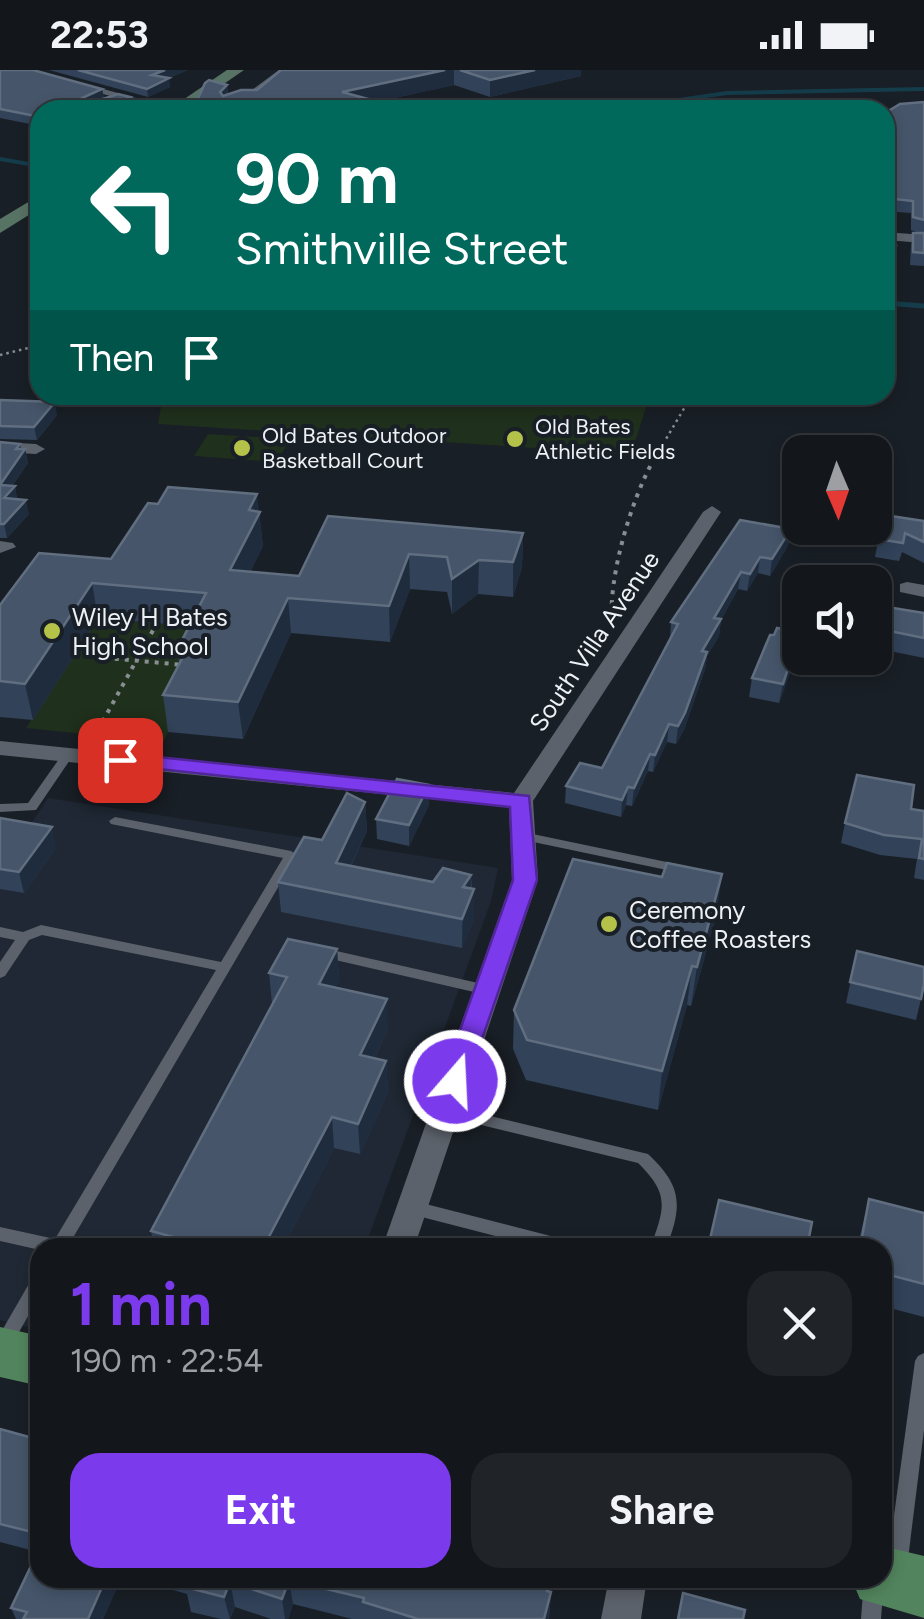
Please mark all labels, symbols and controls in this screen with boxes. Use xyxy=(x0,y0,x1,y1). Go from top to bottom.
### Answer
text: 22:53 xyxy=(50,12,149,58)
text: 90 m xyxy=(235,136,399,221)
icon: left xyxy=(70,140,200,270)
text: Smithville Street xyxy=(235,221,568,275)
icon: arrive xyxy=(174,330,229,385)
text: Then xyxy=(70,335,154,381)
place label: Old Bates Athletic Fields xyxy=(535,413,675,465)
place label: Old Bates Outdoor Basketball Court xyxy=(262,422,447,474)
marker: Old Bates Athletic Fields xyxy=(504,428,526,450)
north arrow xyxy=(782,435,892,545)
map controls xyxy=(782,435,892,675)
marker: Old Bates Outdoor Basketball Court xyxy=(231,437,253,459)
street label: South Villa Avenue xyxy=(523,545,665,737)
button: sound xyxy=(782,565,892,675)
place label: Wiley H Bates High School xyxy=(72,602,228,661)
marker: Wiley H Bates High School xyxy=(41,620,63,642)
pin xyxy=(78,718,163,803)
icon: arrive xyxy=(93,733,148,788)
place label: Ceremony Coffee Roasters xyxy=(629,895,811,954)
marker: Ceremony Coffee Roasters xyxy=(598,913,620,935)
position arrow xyxy=(403,1029,507,1133)
text: 1 min xyxy=(70,1268,212,1340)
button: close xyxy=(747,1271,852,1376)
text: 190 m · 22:54 xyxy=(70,1342,263,1380)
button: Exit xyxy=(70,1453,451,1568)
button: Share xyxy=(471,1453,852,1568)

